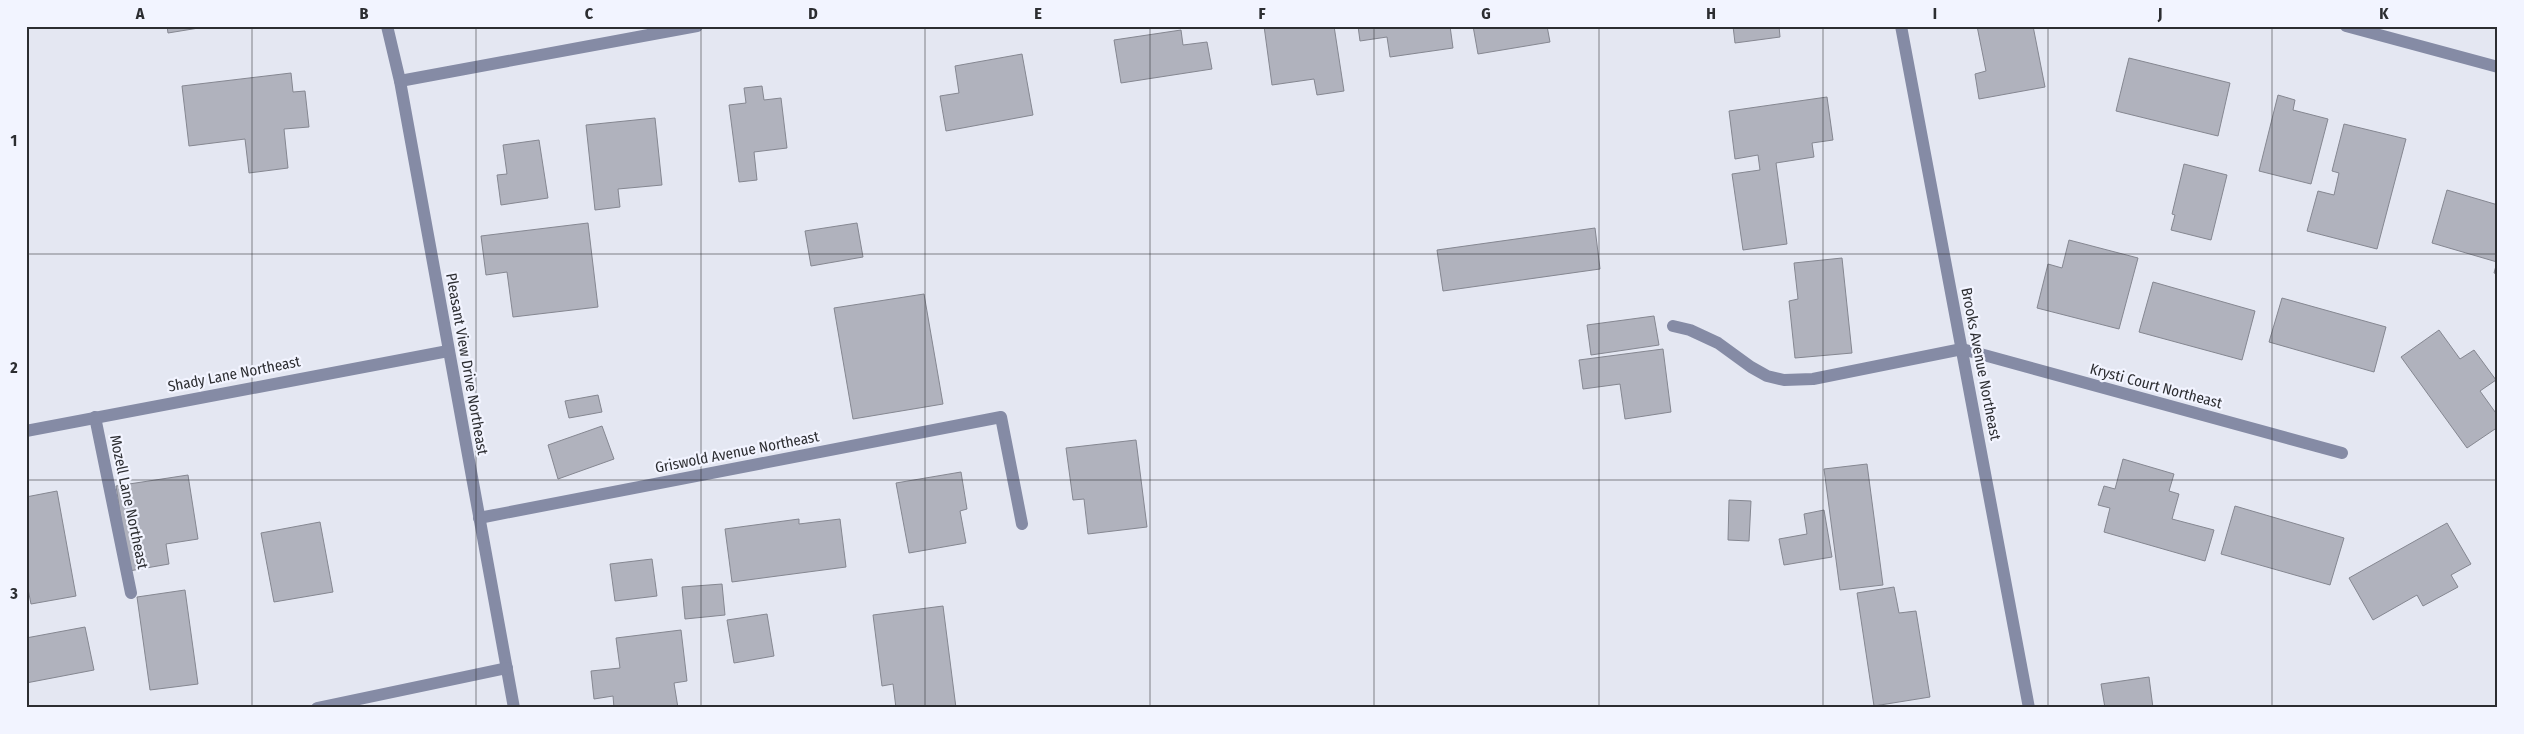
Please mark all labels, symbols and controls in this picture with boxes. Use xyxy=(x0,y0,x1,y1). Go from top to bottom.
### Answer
text: A xyxy=(135,4,145,23)
text: B xyxy=(360,4,369,23)
text: C xyxy=(585,4,594,23)
text: D xyxy=(808,4,818,23)
text: E xyxy=(1034,4,1042,23)
text: F xyxy=(1258,4,1266,23)
text: G xyxy=(1481,4,1491,23)
text: H xyxy=(1706,4,1716,23)
text: I xyxy=(1933,4,1937,23)
text: J xyxy=(2157,4,2162,23)
text: K xyxy=(2379,4,2389,23)
text: 1 xyxy=(11,131,17,150)
street label: Pleasant View Drive Northeast xyxy=(442,272,492,456)
street label: Brooks Avenue Northeast xyxy=(1957,286,2005,442)
street label: Shady Lane Northeast xyxy=(166,352,302,396)
text: 2 xyxy=(9,358,18,377)
street label: Krysti Court Northeast xyxy=(2088,360,2224,412)
street label: Griswold Avenue Northeast xyxy=(654,427,821,477)
street label: Mozell Lane Northeast xyxy=(106,433,152,571)
text: 3 xyxy=(9,584,18,603)

